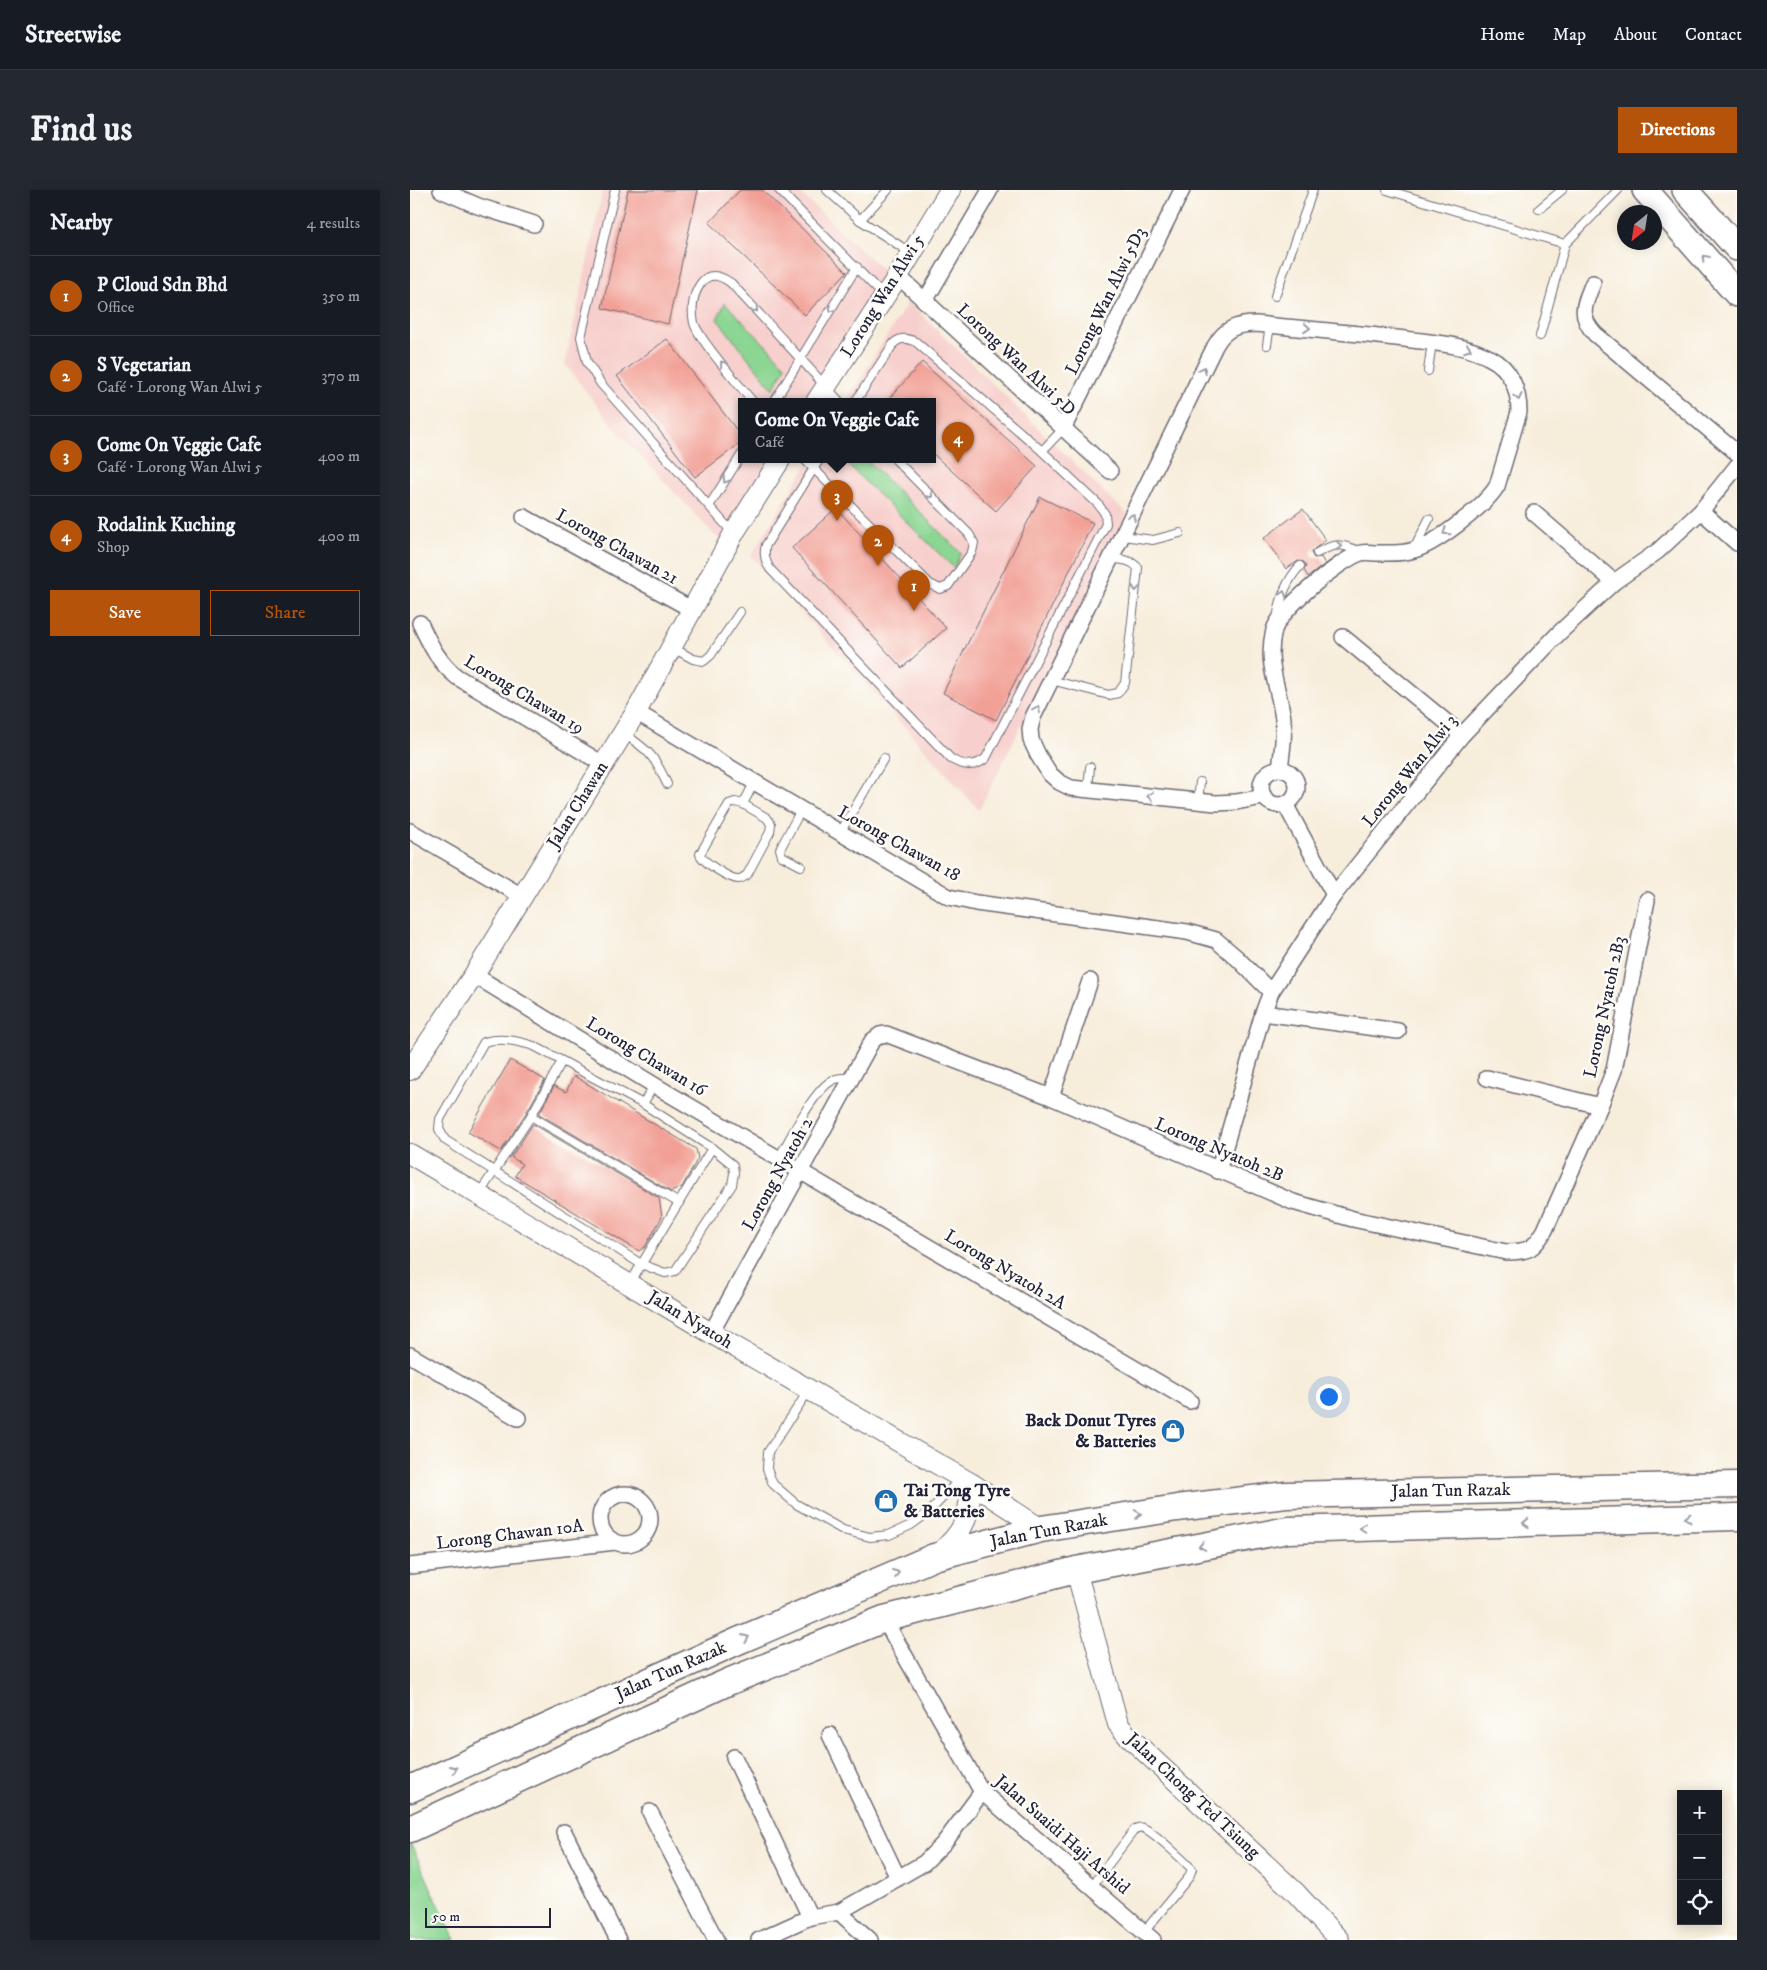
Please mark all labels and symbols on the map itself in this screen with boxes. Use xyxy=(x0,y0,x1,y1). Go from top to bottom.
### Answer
north arrow xyxy=(1617,205,1662,250)
street label: Lorong Wan Alwi 5D3 xyxy=(1061,224,1151,378)
street label: Lorong Wan Alwi 5 xyxy=(836,230,930,362)
one-way arrow xyxy=(1702,254,1711,263)
street label: Lorong Wan Alwi 5D xyxy=(952,299,1080,421)
one-way arrow xyxy=(749,303,758,312)
one-way arrow xyxy=(828,303,838,312)
one-way arrow xyxy=(1303,323,1311,334)
one-way arrow xyxy=(1463,343,1471,353)
one-way arrow xyxy=(721,361,729,370)
one-way arrow xyxy=(1197,367,1207,376)
one-way arrow xyxy=(1512,392,1522,401)
pin: 4 xyxy=(942,422,974,463)
one-way arrow xyxy=(722,474,732,483)
pin: 3 xyxy=(821,480,853,521)
one-way arrow xyxy=(924,489,933,498)
street label: Lorong Chawan 21 xyxy=(552,504,682,590)
one-way arrow xyxy=(1126,513,1136,522)
pin: 2 xyxy=(862,525,894,566)
one-way arrow xyxy=(1442,526,1452,535)
one-way arrow xyxy=(1336,541,1344,552)
pin: 1 xyxy=(898,570,930,611)
one-way arrow xyxy=(1131,584,1142,592)
one-way arrow xyxy=(1277,590,1287,599)
street label: Lorong Chawan 19 xyxy=(460,651,588,739)
one-way arrow xyxy=(1030,705,1041,714)
street label: Lorong Wan Alwi 3 xyxy=(1358,710,1462,832)
street label: Jalan Chawan xyxy=(542,757,614,854)
one-way arrow xyxy=(1146,791,1154,802)
street label: Lorong Chawan 18 xyxy=(834,801,964,887)
street label: Lorong Nyatoh 2B3 xyxy=(1579,934,1631,1080)
street label: Lorong Chawan 16 xyxy=(582,1012,711,1102)
street label: Lorong Nyatoh 2 xyxy=(738,1113,818,1235)
street label: Lorong Nyatoh 2B xyxy=(1151,1113,1287,1187)
street label: Lorong Nyatoh 2A xyxy=(940,1225,1070,1315)
street label: Jalan Nyatoh xyxy=(642,1285,737,1354)
your location xyxy=(1316,1384,1342,1410)
place label: Back Donut Tyres & Batteries xyxy=(1025,1410,1156,1453)
shop icon: Back Donut Tyres & Batteries xyxy=(1160,1418,1186,1444)
street label: Jalan Tun Razak xyxy=(1389,1479,1511,1503)
place label: Tai Tong Tyre & Batteries xyxy=(903,1480,1011,1523)
shop icon: Tai Tong Tyre & Batteries xyxy=(873,1488,899,1514)
street label: Jalan Tun Razak xyxy=(987,1509,1110,1554)
one-way arrow xyxy=(1133,1510,1142,1520)
one-way arrow xyxy=(1684,1513,1692,1524)
street label: Lorong Chawan 10A xyxy=(435,1515,585,1555)
one-way arrow xyxy=(1522,1517,1530,1528)
one-way arrow xyxy=(1359,1522,1367,1533)
one-way arrow xyxy=(1198,1540,1207,1551)
one-way arrow xyxy=(891,1569,900,1580)
one-way arrow xyxy=(741,1633,750,1644)
street label: Jalan Tun Razak xyxy=(610,1637,730,1706)
street label: Jalan Chong Ted Tsiung xyxy=(1120,1727,1265,1864)
one-way arrow xyxy=(449,1764,458,1775)
street label: Jalan Suaidi Haji Arshid xyxy=(989,1769,1134,1900)
scale bar xyxy=(425,1905,551,1928)

